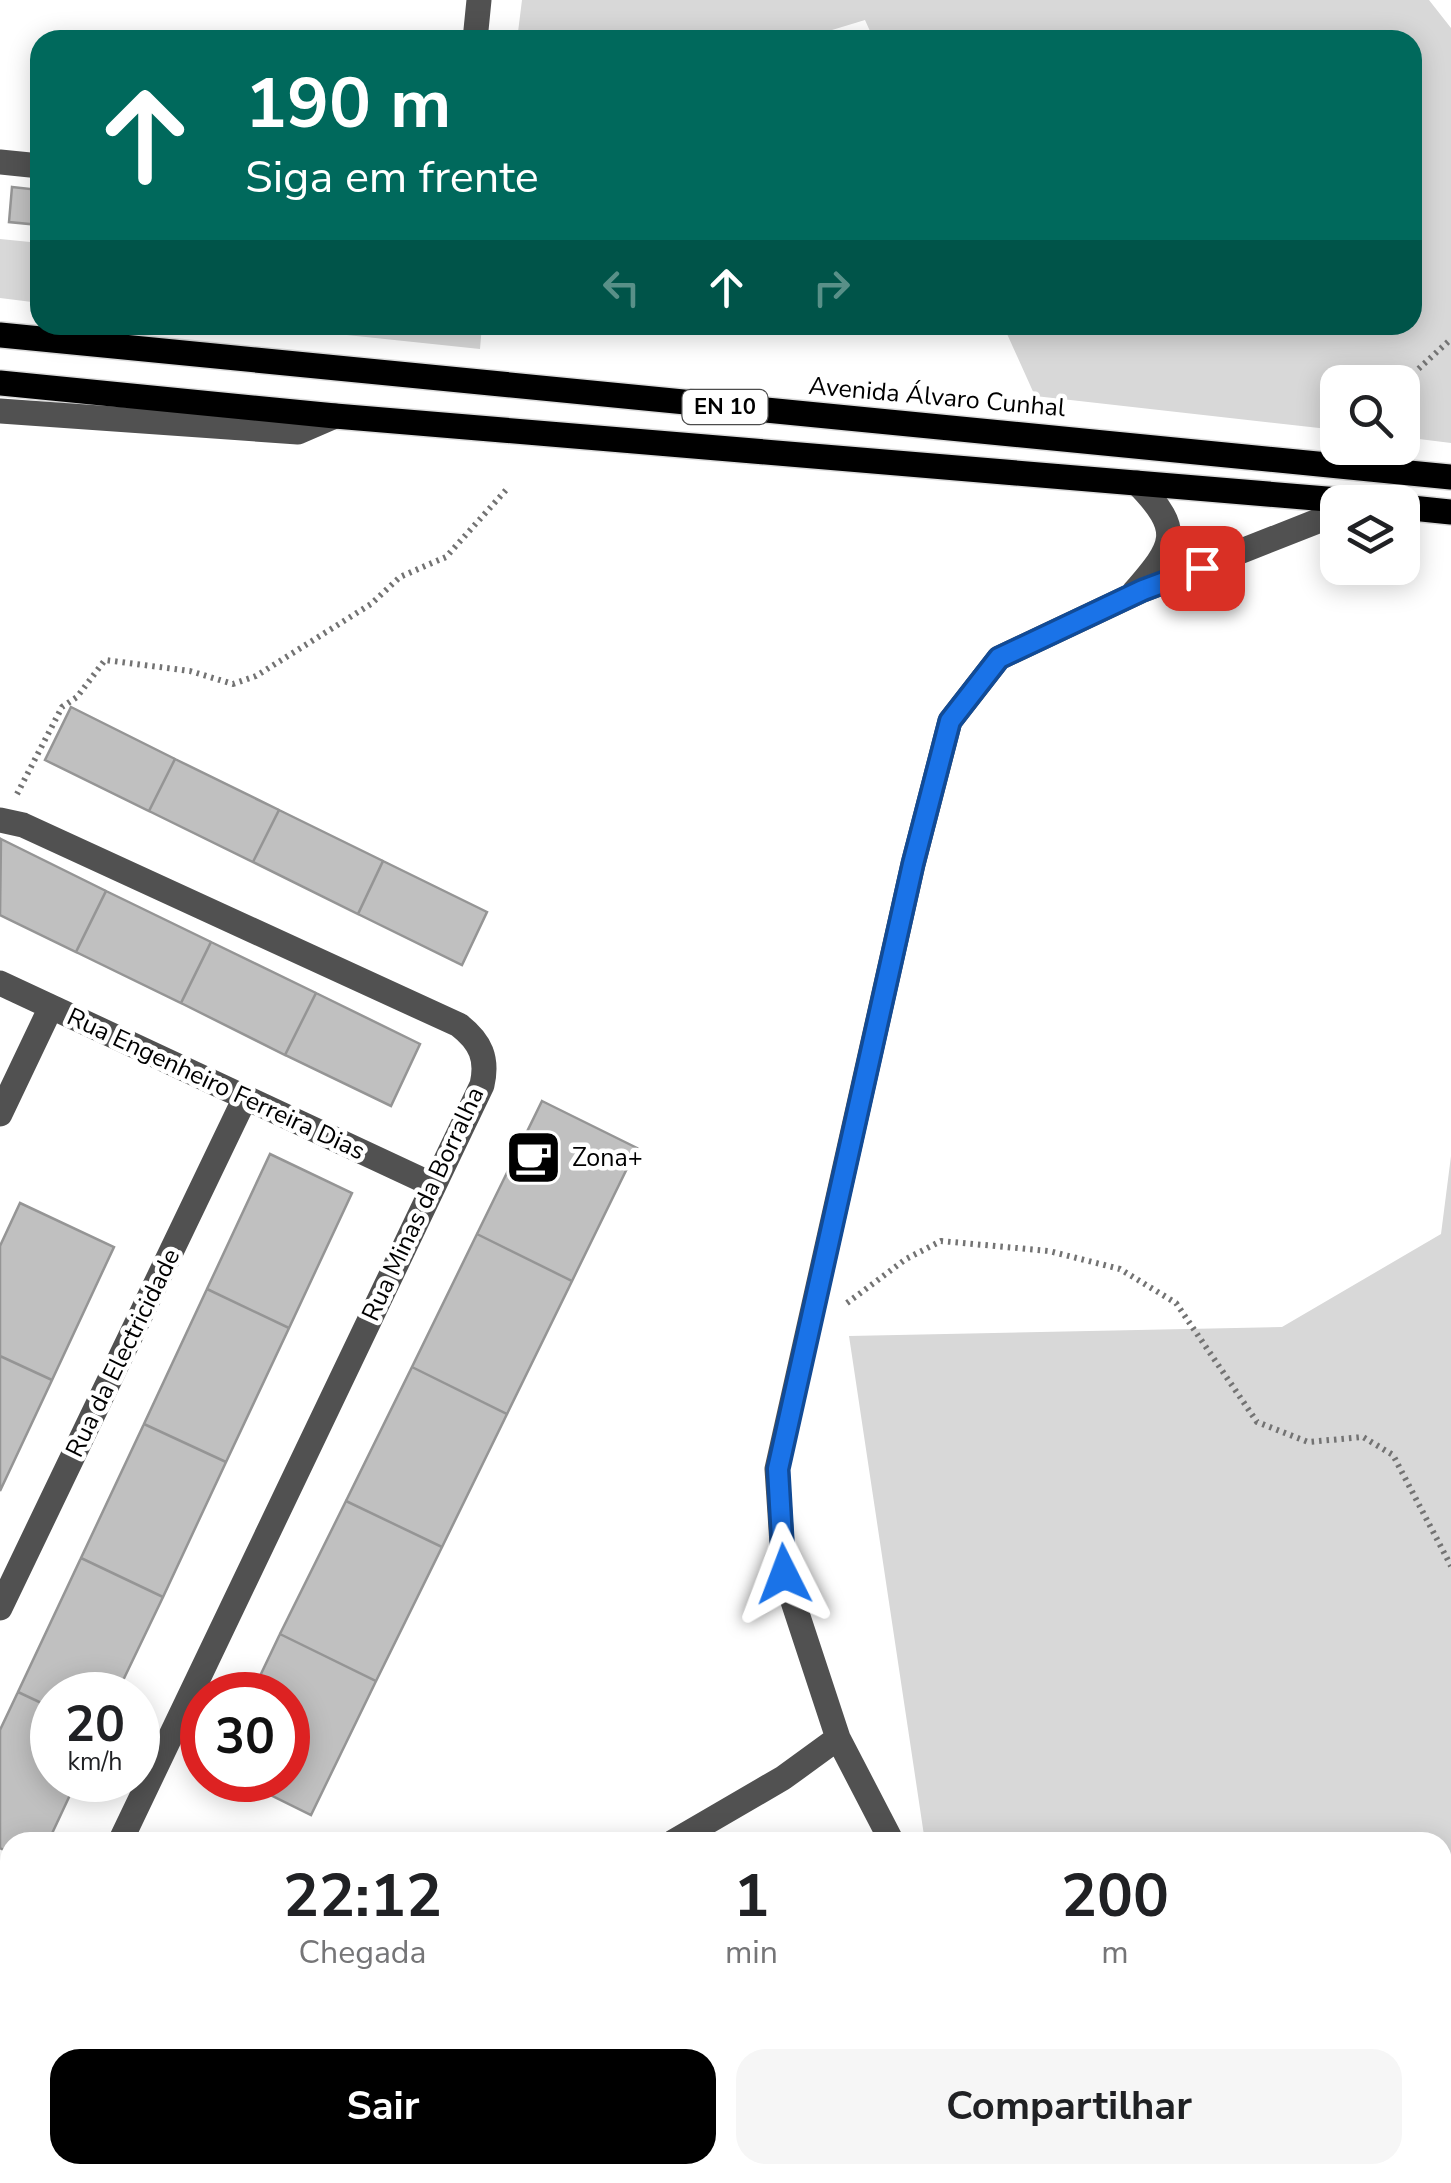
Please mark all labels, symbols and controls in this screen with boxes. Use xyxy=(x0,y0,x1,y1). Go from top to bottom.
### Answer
text: 190 m xyxy=(245,56,451,152)
icon: ahead xyxy=(80,70,210,200)
text: Siga em frente xyxy=(245,147,539,208)
icon: left xyxy=(594,260,649,315)
icon: ahead xyxy=(699,260,754,315)
icon: right xyxy=(804,260,859,315)
map controls xyxy=(1320,365,1420,585)
button: search xyxy=(1320,365,1420,465)
street label: Avenida Álvaro Cunhal xyxy=(807,369,1067,425)
road number: EN 10 xyxy=(682,390,768,424)
button: layers xyxy=(1320,485,1420,585)
pin xyxy=(1160,526,1245,611)
icon: arrive xyxy=(1175,541,1230,596)
street label: Rua Engenheiro Ferreira Dias xyxy=(61,1000,371,1168)
street label: Rua Minas da Borralha xyxy=(354,1082,492,1326)
cafe icon: Zona+ xyxy=(503,1128,563,1188)
place label: Zona+ xyxy=(572,1141,643,1175)
street label: Rua da Electricidade xyxy=(58,1243,188,1463)
position arrow xyxy=(732,1522,836,1626)
speed limit sign: 30 xyxy=(180,1672,310,1802)
text: 20 xyxy=(65,1690,125,1759)
text: km/h xyxy=(67,1745,123,1779)
text: 22:12 xyxy=(283,1855,442,1937)
text: 1 xyxy=(733,1855,769,1937)
text: 200 xyxy=(1061,1855,1169,1937)
text: Chegada xyxy=(298,1931,427,1974)
text: min xyxy=(725,1931,778,1974)
text: m xyxy=(1101,1931,1129,1974)
button: Sair xyxy=(50,2049,716,2164)
button: Compartilhar xyxy=(736,2049,1402,2164)

